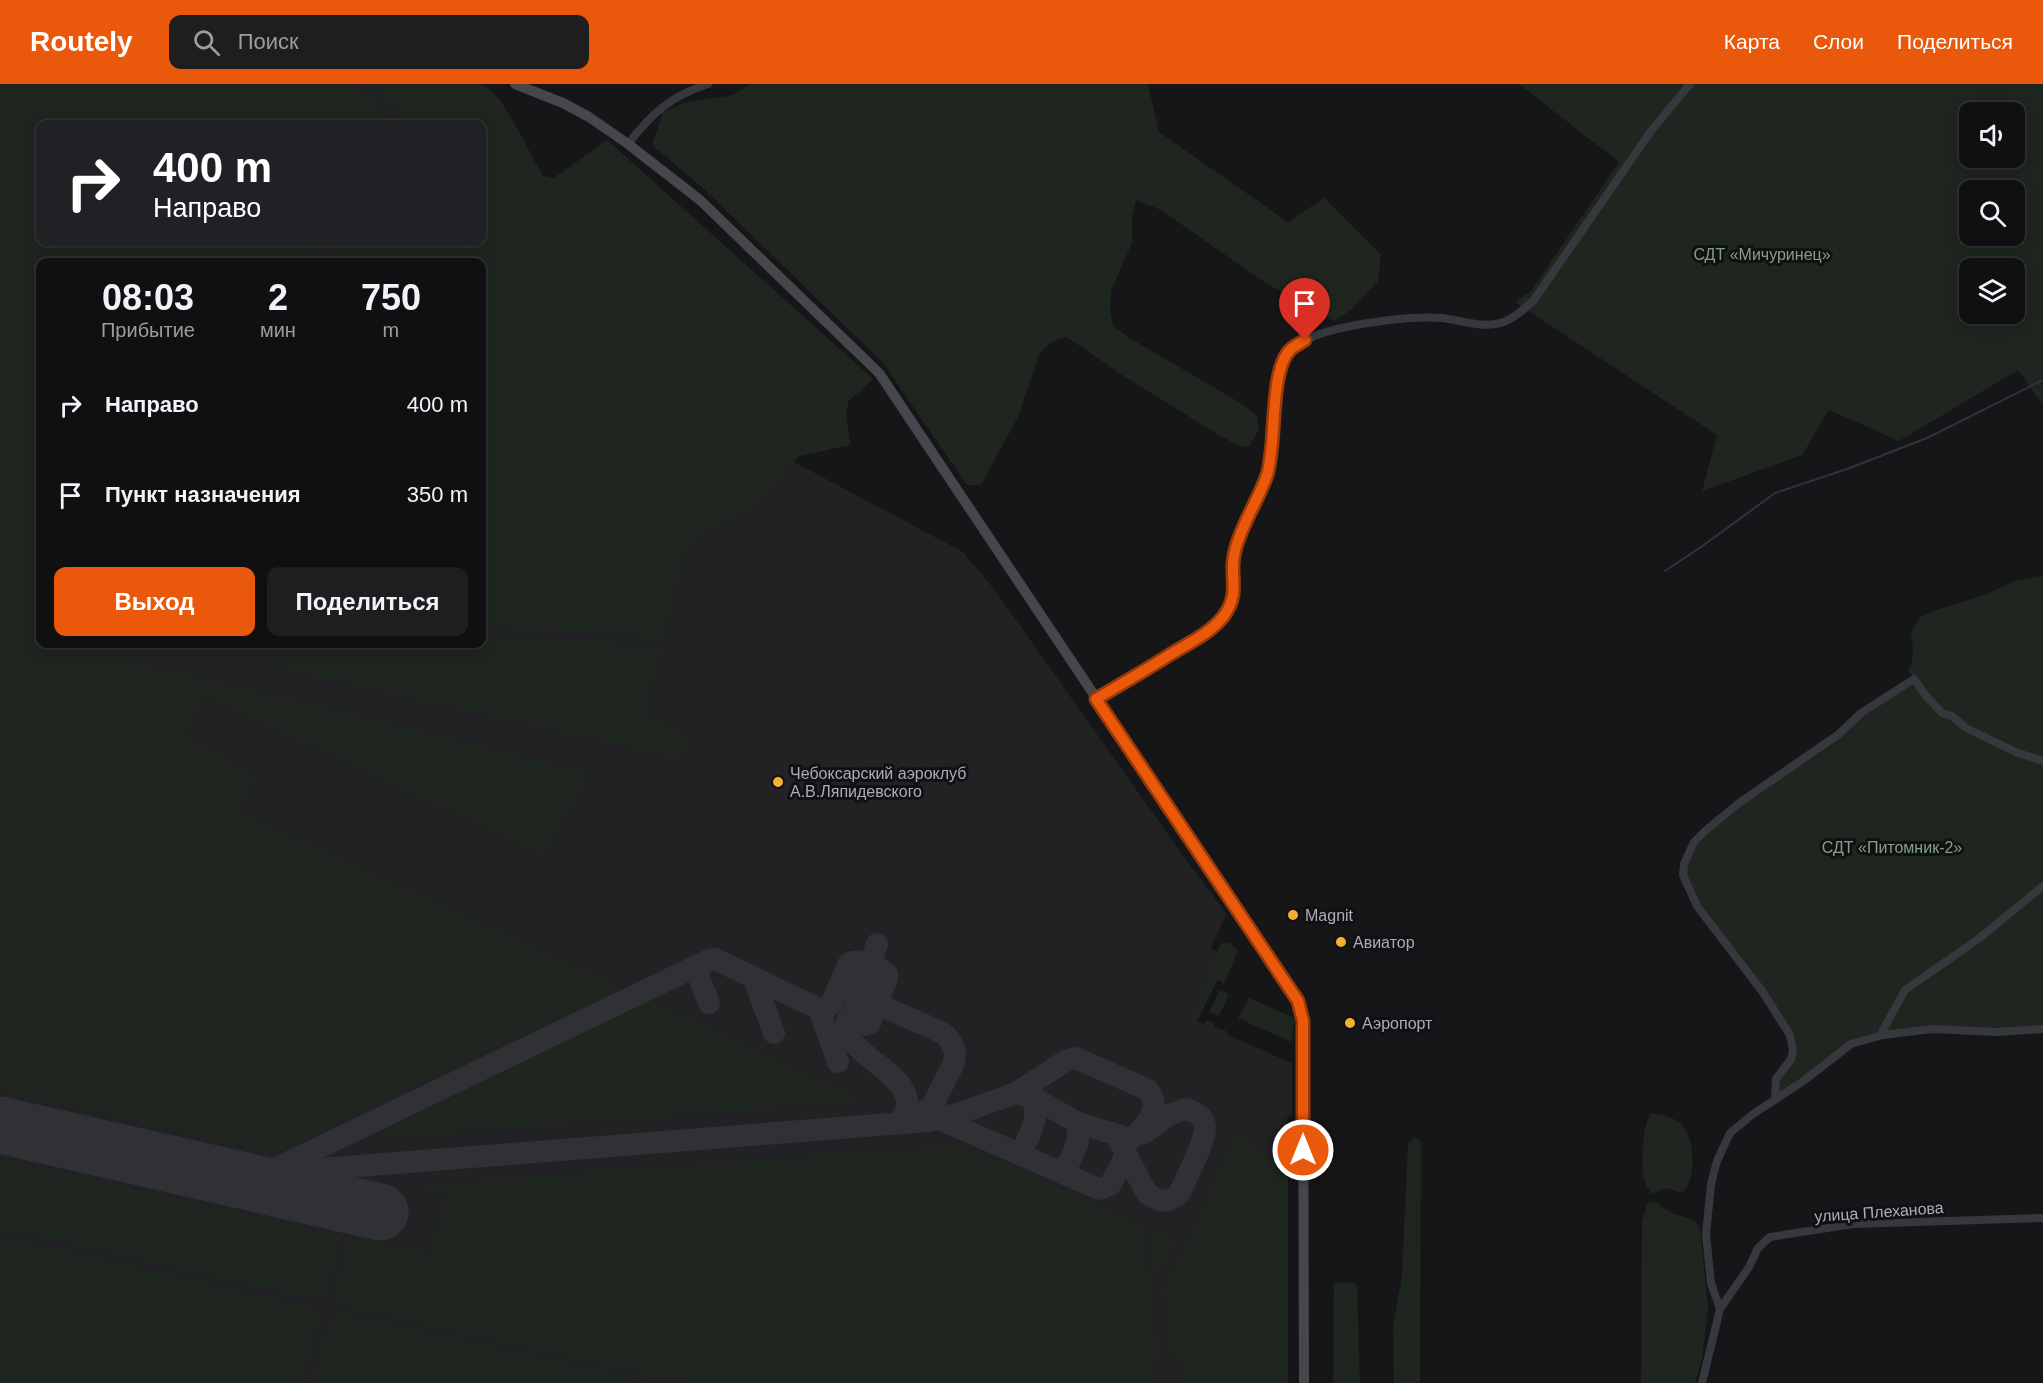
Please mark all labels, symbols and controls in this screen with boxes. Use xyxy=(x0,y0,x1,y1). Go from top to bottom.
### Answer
search box xyxy=(169,15,589,69)
text: Routely xyxy=(30,26,133,57)
icon: search xyxy=(190,26,223,59)
text: Поиск xyxy=(238,29,299,54)
text: Карта xyxy=(1724,30,1780,53)
text: Слои xyxy=(1813,30,1864,53)
text: Поделиться xyxy=(1897,30,2013,53)
map controls xyxy=(1959,102,2025,324)
button: sound xyxy=(1959,102,2025,168)
icon: right xyxy=(54,144,132,222)
text: 400 m xyxy=(153,144,272,191)
button: search xyxy=(1959,180,2025,246)
text: Направо xyxy=(153,193,261,223)
park label: СДТ «Мичуринец» xyxy=(1693,246,1831,263)
button: layers xyxy=(1959,258,2025,324)
text: 08:03 xyxy=(102,277,194,318)
text: 2 xyxy=(268,277,288,318)
text: 750 xyxy=(361,277,421,318)
pin xyxy=(1279,278,1330,340)
icon: arrive xyxy=(1288,287,1321,320)
text: Прибытие xyxy=(101,319,195,341)
text: мин xyxy=(260,319,296,341)
text: m xyxy=(383,319,399,341)
icon: right xyxy=(54,389,87,422)
text: Направо xyxy=(105,392,199,417)
text: 400 m xyxy=(407,392,468,417)
icon: arrive xyxy=(54,479,87,512)
text: Пункт назначения xyxy=(105,482,301,507)
text: 350 m xyxy=(407,482,468,507)
button: Выход xyxy=(54,567,255,636)
button: Поделиться xyxy=(267,567,468,636)
place label: Чебоксарский аэроклуб А.В.Ляпидевского xyxy=(790,765,966,800)
marker: Чебоксарский аэроклуб А.В.Ляпидевского xyxy=(771,775,785,789)
park label: СДТ «Питомник-2» xyxy=(1822,839,1962,856)
place label: Magnit xyxy=(1305,907,1354,924)
marker: Magnit xyxy=(1286,908,1300,922)
place label: Авиатор xyxy=(1353,934,1415,951)
marker: Авиатор xyxy=(1334,935,1348,949)
place label: Аэропорт xyxy=(1362,1015,1433,1032)
marker: Аэропорт xyxy=(1343,1016,1357,1030)
position arrow xyxy=(1271,1118,1335,1182)
street label: улица Плеханова xyxy=(1814,1199,1944,1225)

